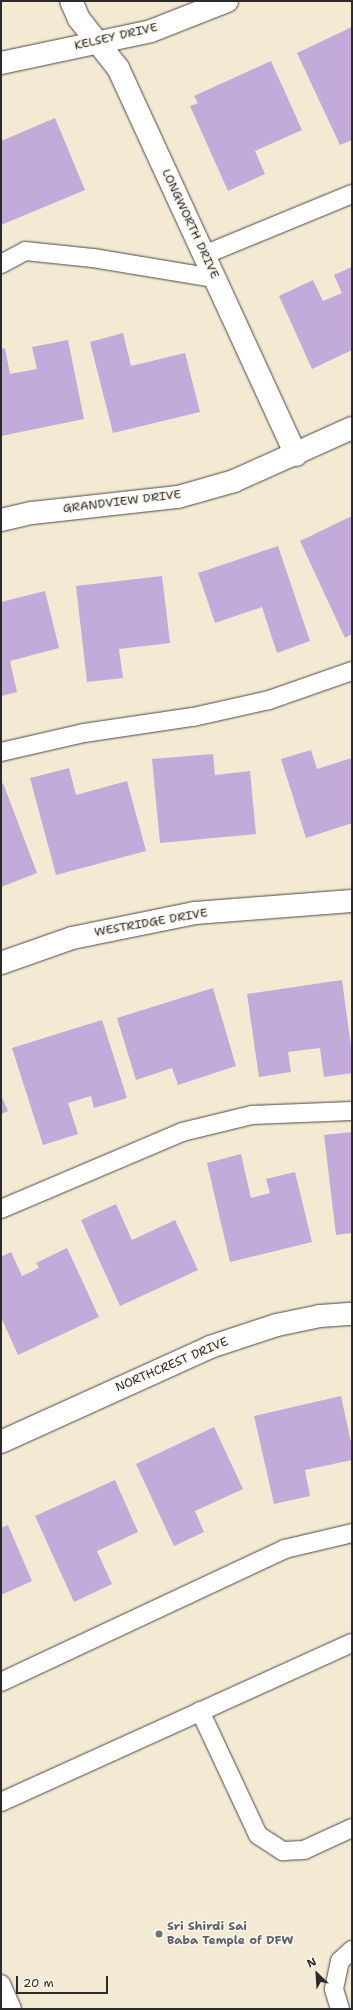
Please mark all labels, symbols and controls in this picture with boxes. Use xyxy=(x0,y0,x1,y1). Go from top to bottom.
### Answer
street label: KELSEY DRIVE xyxy=(73,20,159,54)
street label: LONGWORTH DRIVE xyxy=(158,167,222,281)
street label: GRANDVIEW DRIVE xyxy=(62,488,182,516)
street label: WESTRIDGE DRIVE xyxy=(93,906,209,940)
street label: NORTHCREST DRIVE xyxy=(113,1335,231,1395)
place label: Sri Shirdi Sai Baba Temple of DFW xyxy=(167,1920,293,1948)
marker: Sri Shirdi Sai Baba Temple of DFW xyxy=(154,1929,164,1939)
north arrow xyxy=(297,1954,337,1994)
text: N xyxy=(305,1954,319,1971)
scale bar xyxy=(18,1968,110,1994)
text: 20 m xyxy=(23,1975,54,1991)

